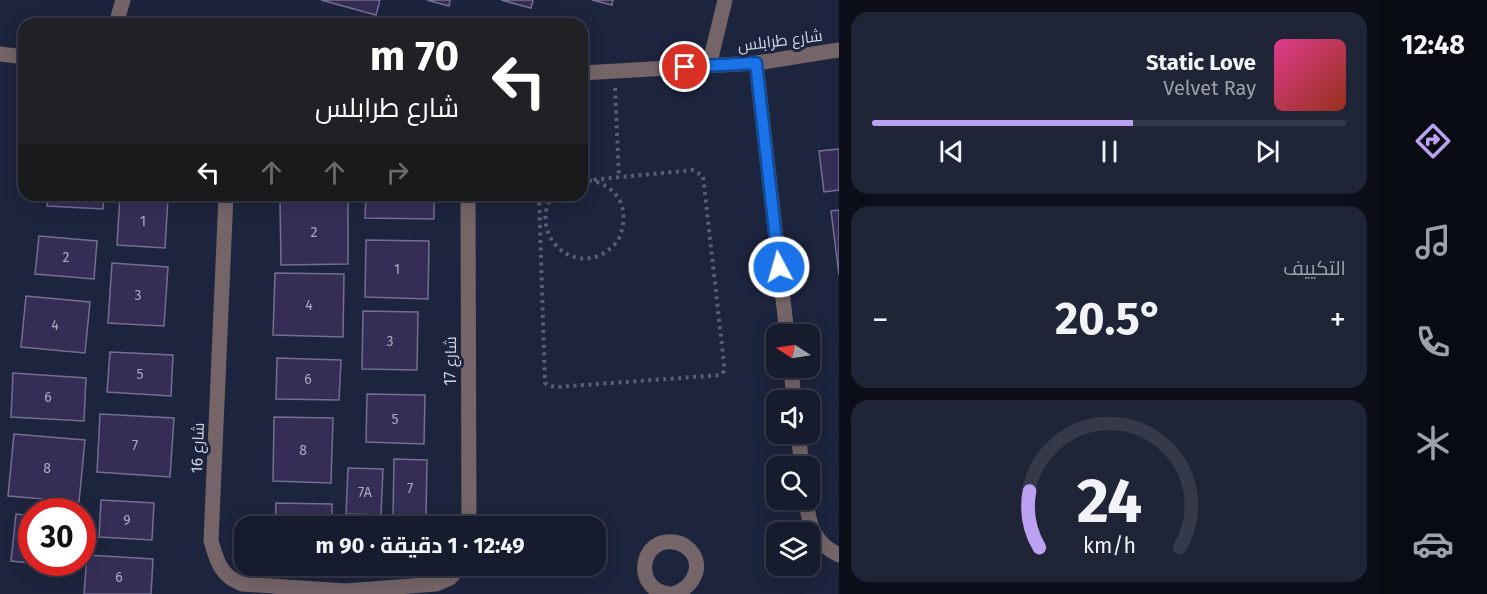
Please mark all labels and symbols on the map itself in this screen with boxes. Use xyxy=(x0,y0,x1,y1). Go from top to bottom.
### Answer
street label: شارع طرابلس xyxy=(737,26,824,57)
pin xyxy=(659,41,710,92)
house number: 1 xyxy=(140,213,146,230)
house number: 2 xyxy=(311,224,318,241)
position arrow xyxy=(747,235,811,299)
house number: 2 xyxy=(63,249,70,266)
house number: 1 xyxy=(394,261,400,278)
house number: 3 xyxy=(135,287,142,304)
house number: 4 xyxy=(305,297,313,314)
house number: 4 xyxy=(51,317,59,334)
north arrow xyxy=(766,324,820,378)
house number: 3 xyxy=(387,333,394,350)
street label: شارع 17 xyxy=(441,336,462,386)
house number: 5 xyxy=(136,366,144,383)
house number: 6 xyxy=(304,371,312,388)
house number: 6 xyxy=(44,389,52,406)
house number: 5 xyxy=(391,411,399,428)
street label: شارع 16 xyxy=(187,422,210,474)
house number: 7 xyxy=(132,437,138,454)
house number: 8 xyxy=(299,442,307,459)
house number: 8 xyxy=(43,460,51,477)
house number: 7 xyxy=(407,480,413,497)
house number: 7A xyxy=(358,484,372,501)
speed limit sign: 30 xyxy=(18,498,96,576)
house number: 9 xyxy=(123,512,131,529)
house number: 6 xyxy=(115,569,123,586)

